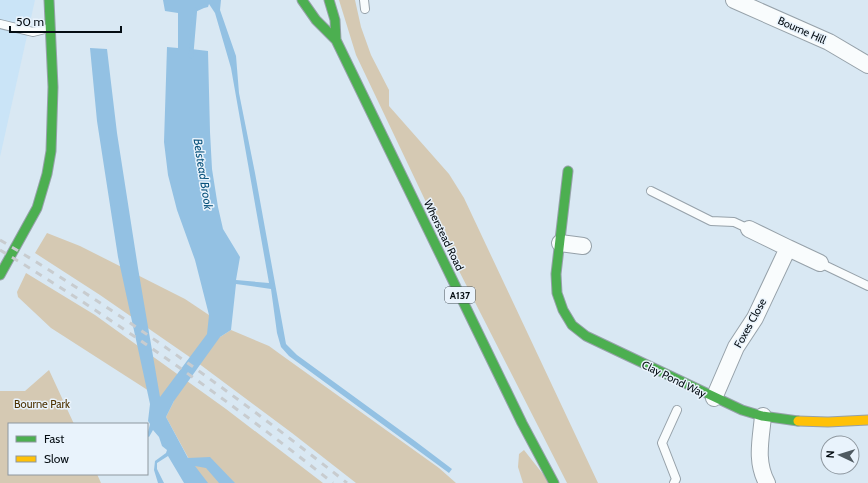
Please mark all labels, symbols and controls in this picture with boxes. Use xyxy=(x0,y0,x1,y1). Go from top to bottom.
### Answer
scale bar xyxy=(10,8,121,34)
street label: Bourne Hill xyxy=(776,13,829,47)
text: 50 m xyxy=(16,14,44,29)
water label: Belstead Brook xyxy=(190,137,217,211)
street label: Wherstead Road xyxy=(421,197,467,273)
road number: A137 xyxy=(445,287,475,303)
street label: Foxes Close xyxy=(731,296,769,350)
street label: Clay Pond Way xyxy=(639,357,709,401)
park label: Bourne Park xyxy=(14,397,70,411)
legend xyxy=(8,423,148,475)
text: Fast xyxy=(44,431,64,446)
north arrow xyxy=(820,435,860,475)
text: N xyxy=(823,450,837,459)
text: Slow xyxy=(44,451,69,466)

